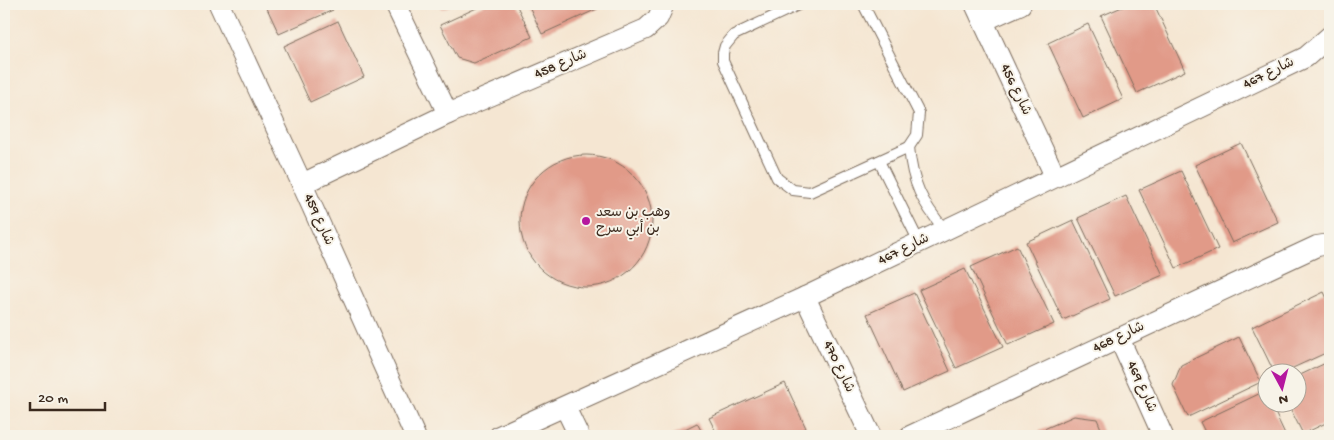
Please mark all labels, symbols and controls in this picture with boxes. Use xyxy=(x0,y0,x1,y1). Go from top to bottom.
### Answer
street label: شارع 458 xyxy=(532,46,590,84)
street label: شارع 467 xyxy=(1241,54,1297,94)
street label: شارع 456 xyxy=(996,62,1034,118)
street label: شارع 459 xyxy=(299,192,337,248)
place label: وهب بن سعد بن أبي سرح xyxy=(596,205,671,240)
marker: وهب بن سعد بن أبي سرح xyxy=(580,215,592,227)
street label: شارع 467 xyxy=(876,230,932,270)
street label: شارع 468 xyxy=(1090,319,1148,357)
street label: شارع 470 xyxy=(819,338,857,396)
street label: شارع 469 xyxy=(1122,359,1160,415)
north arrow xyxy=(1256,362,1306,412)
scale bar xyxy=(30,380,105,412)
text: N xyxy=(1278,389,1289,407)
text: 20 m xyxy=(38,390,68,408)

